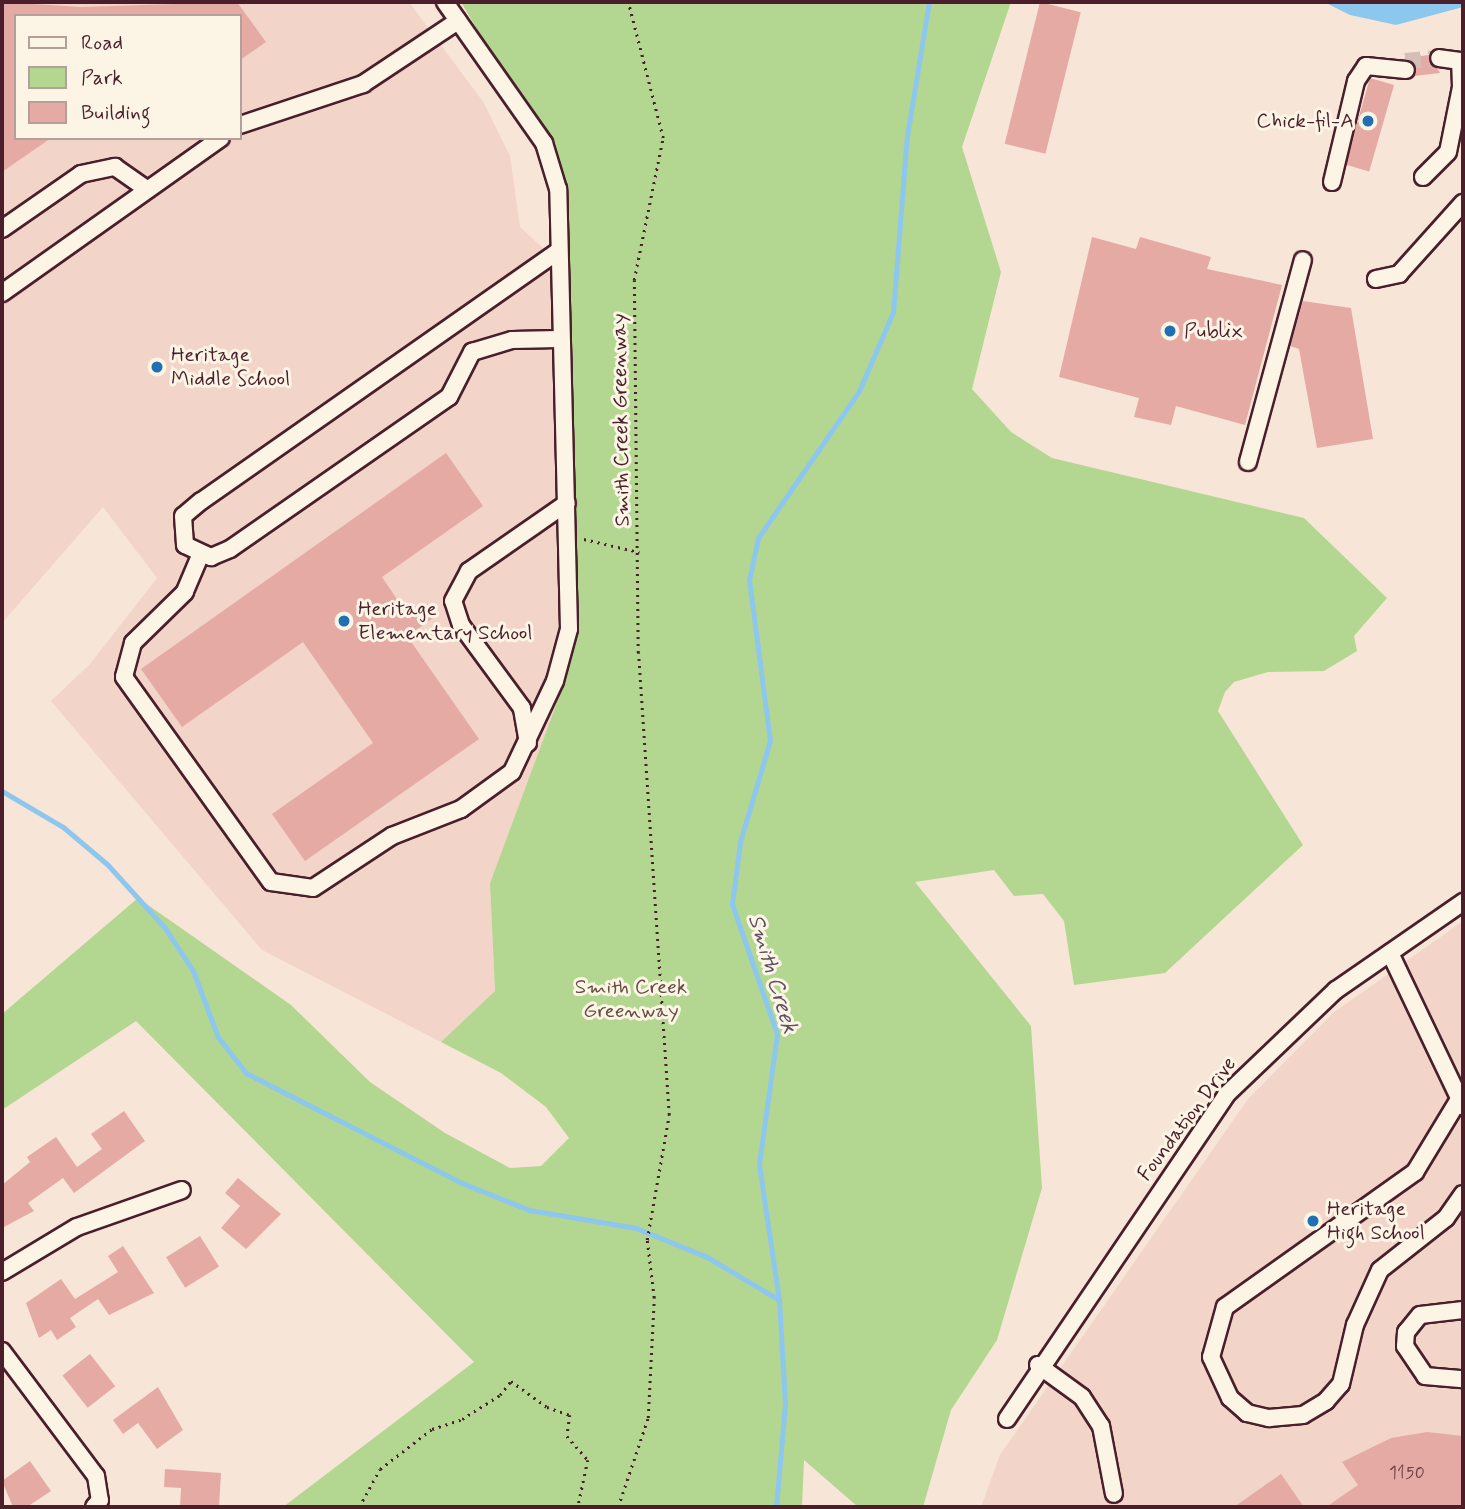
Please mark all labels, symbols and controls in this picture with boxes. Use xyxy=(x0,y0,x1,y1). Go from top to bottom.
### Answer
legend xyxy=(14,14,242,140)
text: Road xyxy=(81,29,123,57)
text: Park xyxy=(81,64,123,92)
text: Building xyxy=(81,99,151,127)
place label: Chick-fil-A xyxy=(1256,108,1354,134)
marker: Chick-fil-A xyxy=(1360,113,1376,129)
street label: Smith Creek Greenway xyxy=(607,313,635,527)
place label: Publix xyxy=(1184,318,1243,344)
marker: Publix xyxy=(1162,323,1178,339)
place label: Heritage Middle School xyxy=(171,342,291,392)
marker: Heritage Middle School xyxy=(149,359,165,375)
place label: Heritage Elementary School xyxy=(358,596,533,646)
marker: Heritage Elementary School xyxy=(336,613,352,629)
water label: Smith Creek xyxy=(741,911,803,1037)
park label: Smith Creek Greenway xyxy=(575,974,687,1024)
street label: Foundation Drive xyxy=(1133,1053,1241,1185)
place label: Heritage High School xyxy=(1327,1196,1425,1246)
marker: Heritage High School xyxy=(1305,1213,1321,1229)
house number: 1150 xyxy=(1389,1462,1425,1484)

